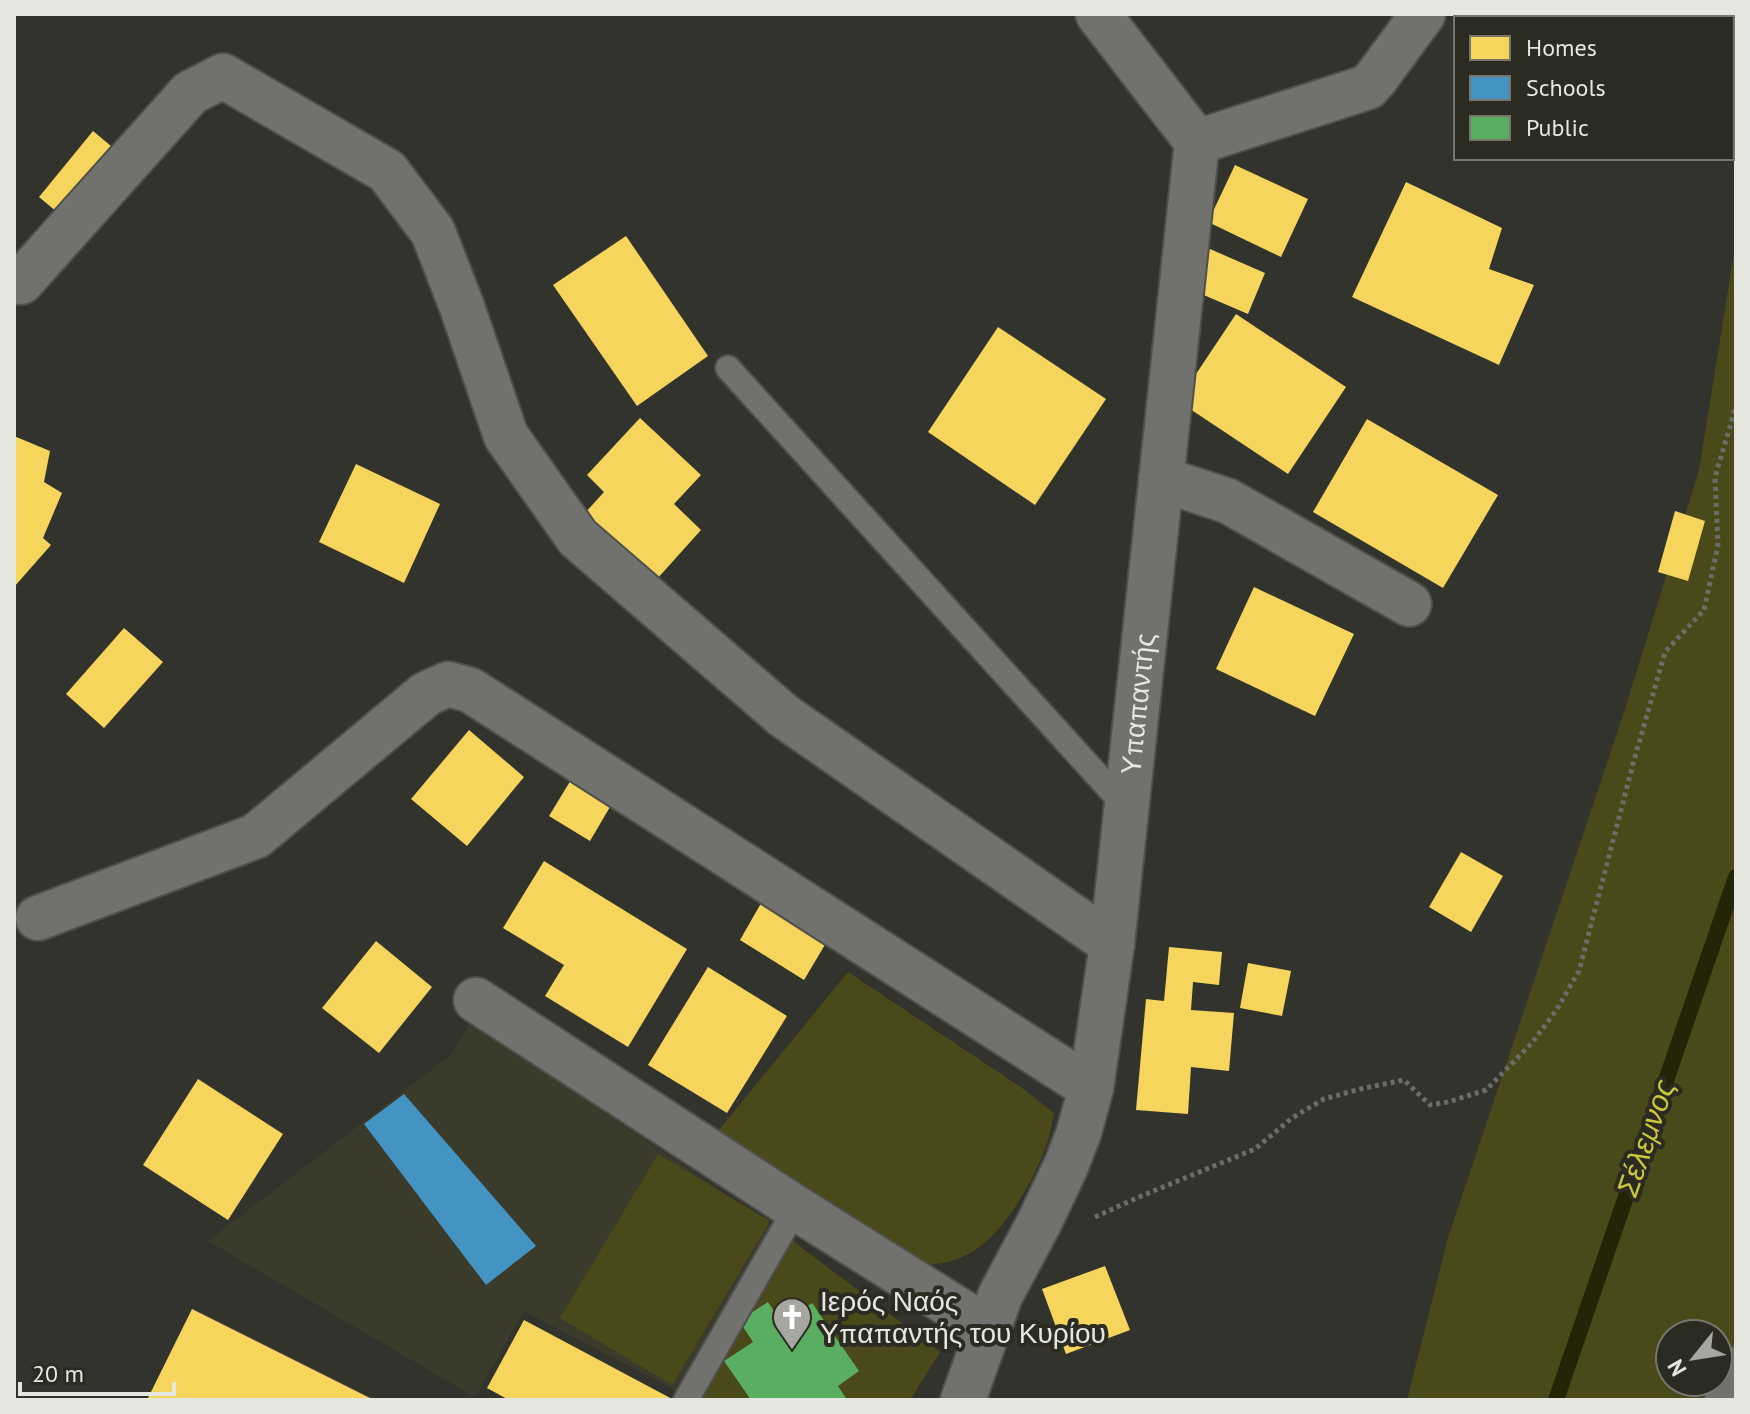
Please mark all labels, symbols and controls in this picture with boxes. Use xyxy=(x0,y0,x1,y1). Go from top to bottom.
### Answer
legend xyxy=(1454,16,1734,160)
text: Homes xyxy=(1526,32,1597,63)
text: Schools xyxy=(1526,72,1606,103)
text: Public xyxy=(1526,112,1589,143)
street label: Υπαπαντής xyxy=(1111,631,1163,777)
water label: Σέλεμνος xyxy=(1606,1074,1683,1202)
place label: Ιερός Ναός Υπαπαντής του Κυρίου xyxy=(820,1282,1106,1351)
church icon: Ιερός Ναός Υπαπαντής του Κυρίου xyxy=(771,1296,813,1351)
north arrow xyxy=(1654,1318,1734,1398)
scale bar xyxy=(20,1346,174,1396)
text: N xyxy=(1661,1355,1692,1381)
text: 20 m xyxy=(32,1358,84,1389)

